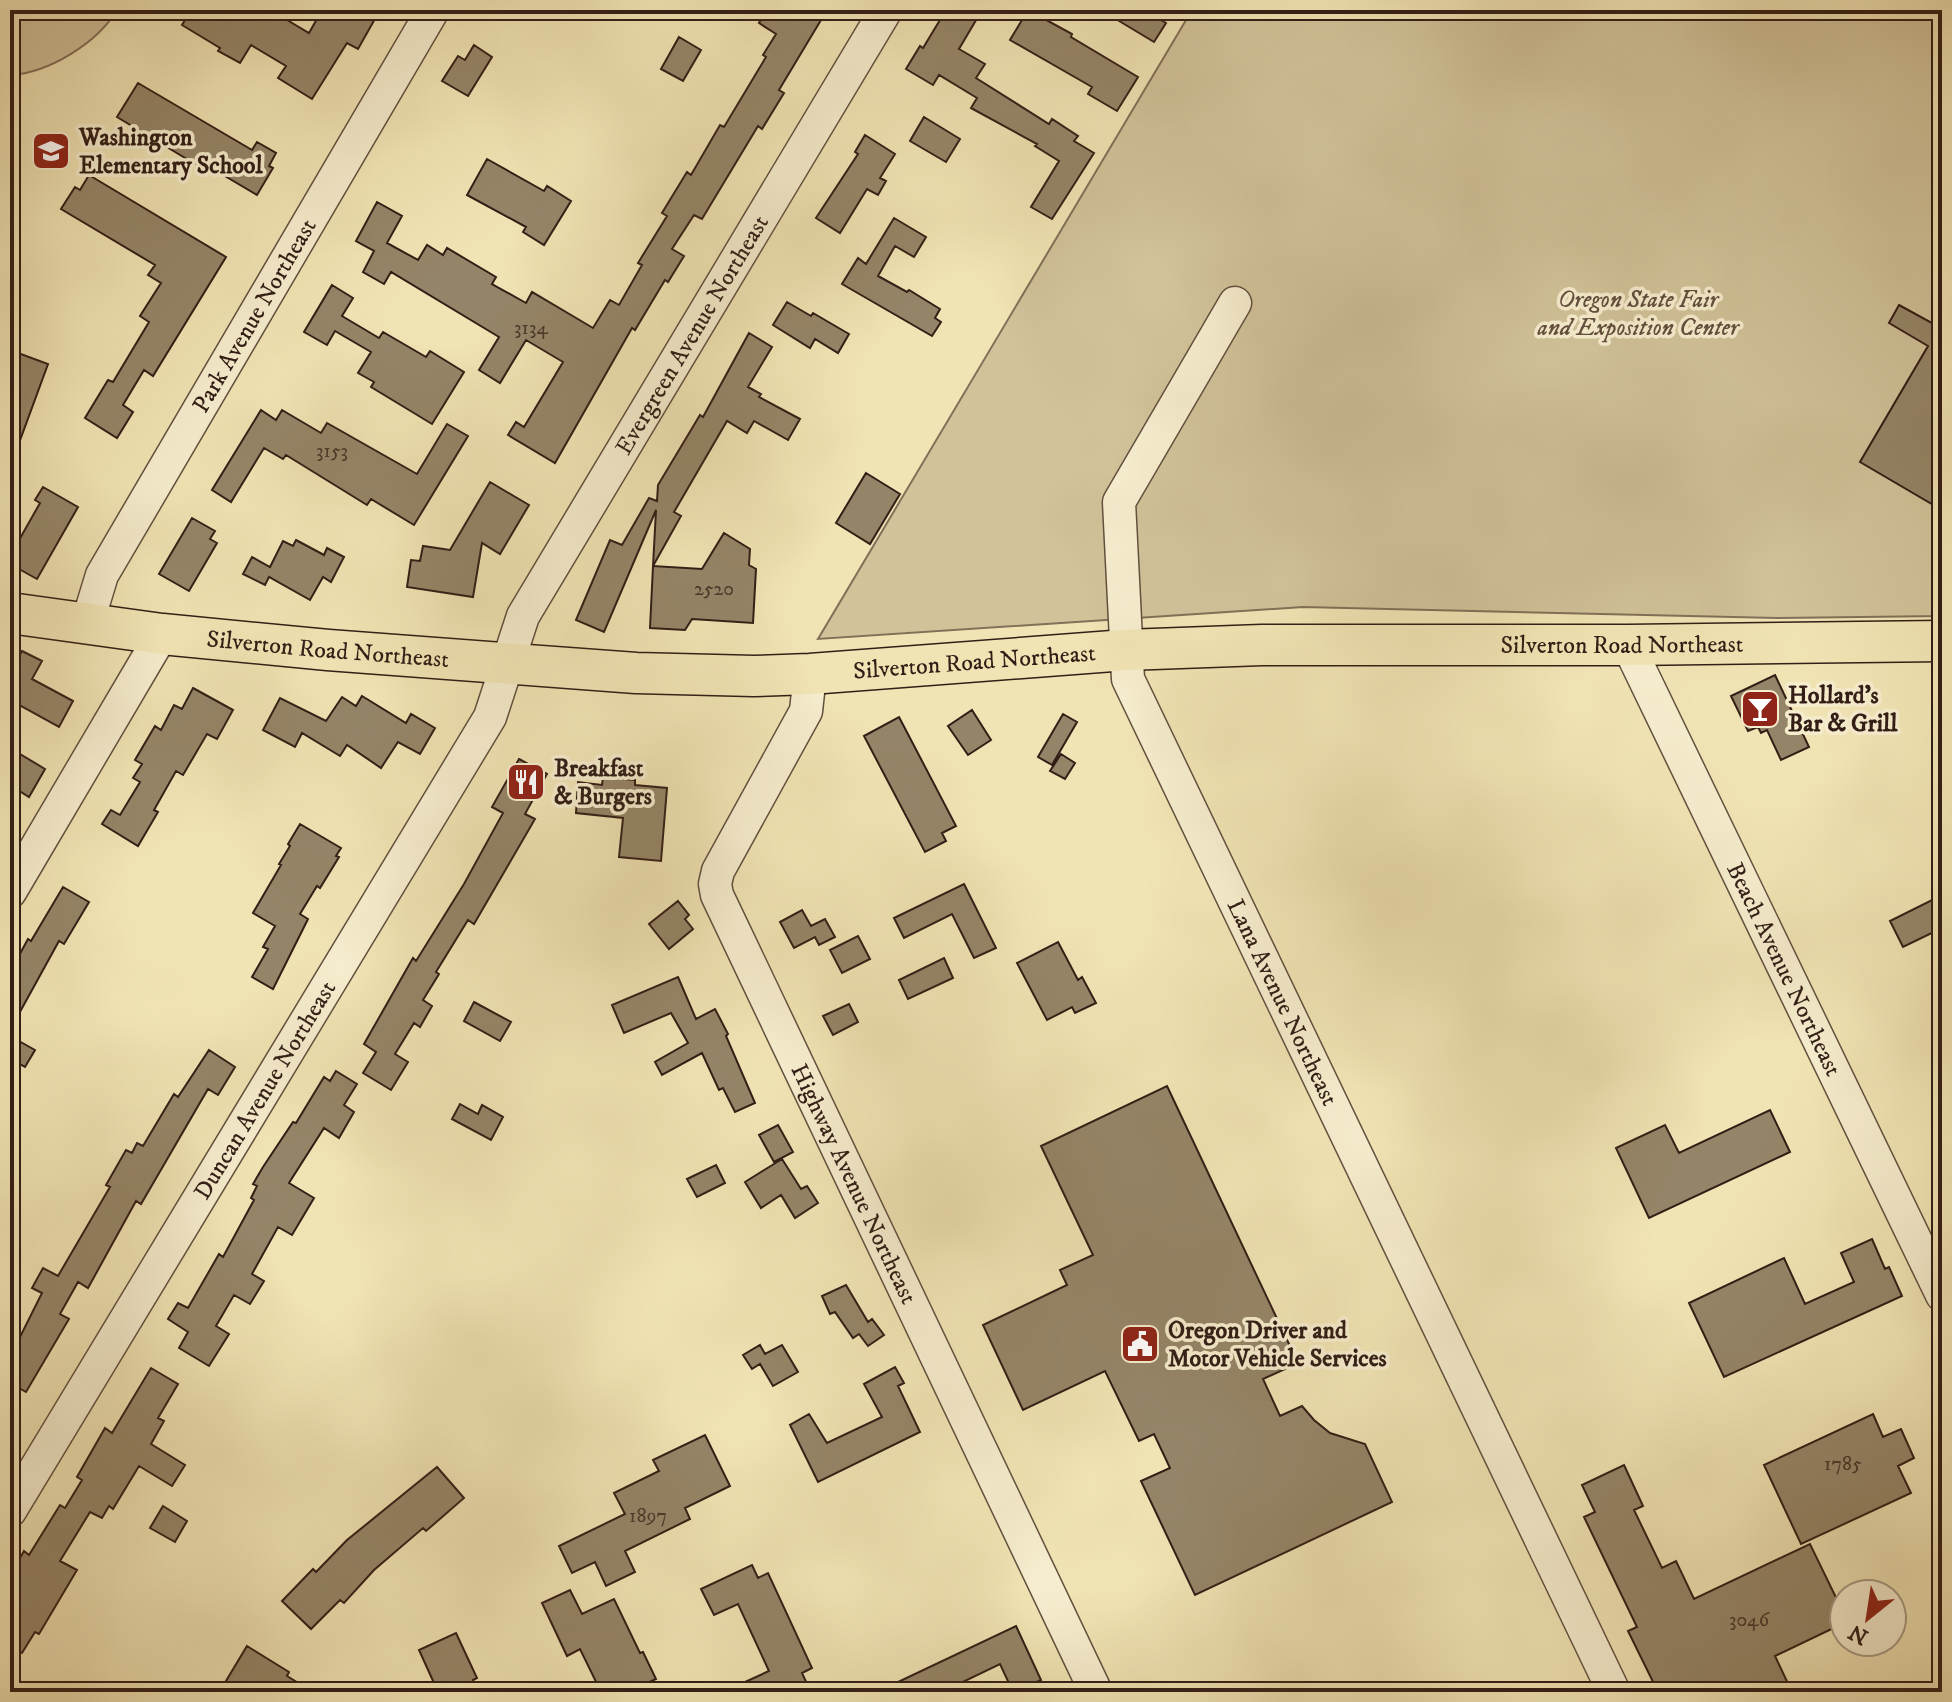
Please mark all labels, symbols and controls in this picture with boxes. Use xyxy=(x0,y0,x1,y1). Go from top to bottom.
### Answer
place label: Washington Elementary School xyxy=(78,123,263,181)
school or university icon: Washington Elementary School xyxy=(30,130,72,172)
street label: Evergreen Avenue Northeast xyxy=(609,210,776,461)
street label: Park Avenue Northeast xyxy=(186,213,324,419)
park label: Oregon State Fair and Exposition Center xyxy=(1537,285,1741,343)
house number: 3134 xyxy=(514,316,548,341)
house number: 3153 xyxy=(316,439,348,464)
house number: 2520 xyxy=(694,577,734,602)
street label: Silverton Road Northeast xyxy=(205,624,450,675)
street label: Silverton Road Northeast xyxy=(1500,630,1744,661)
street label: Silverton Road Northeast xyxy=(852,638,1097,687)
place label: Hollard's Bar & Grill xyxy=(1788,681,1898,739)
bar icon: Hollard's Bar & Grill xyxy=(1739,688,1781,730)
place label: Breakfast & Burgers xyxy=(554,754,652,812)
restaurant icon: Breakfast & Burgers xyxy=(505,761,547,803)
street label: Beach Avenue Northeast xyxy=(1719,858,1848,1082)
street label: Lana Avenue Northeast xyxy=(1220,894,1345,1111)
street label: Duncan Avenue Northeast xyxy=(188,975,343,1205)
street label: Highway Avenue Northeast xyxy=(783,1059,923,1309)
place label: Oregon Driver and Motor Vehicle Services xyxy=(1168,1316,1387,1374)
public building icon: Oregon Driver and Motor Vehicle Services xyxy=(1119,1323,1161,1365)
house number: 1785 xyxy=(1824,1452,1862,1477)
house number: 1897 xyxy=(629,1504,667,1529)
north arrow xyxy=(1828,1578,1908,1658)
house number: 3046 xyxy=(1729,1608,1770,1633)
text: N xyxy=(1844,1618,1873,1650)

